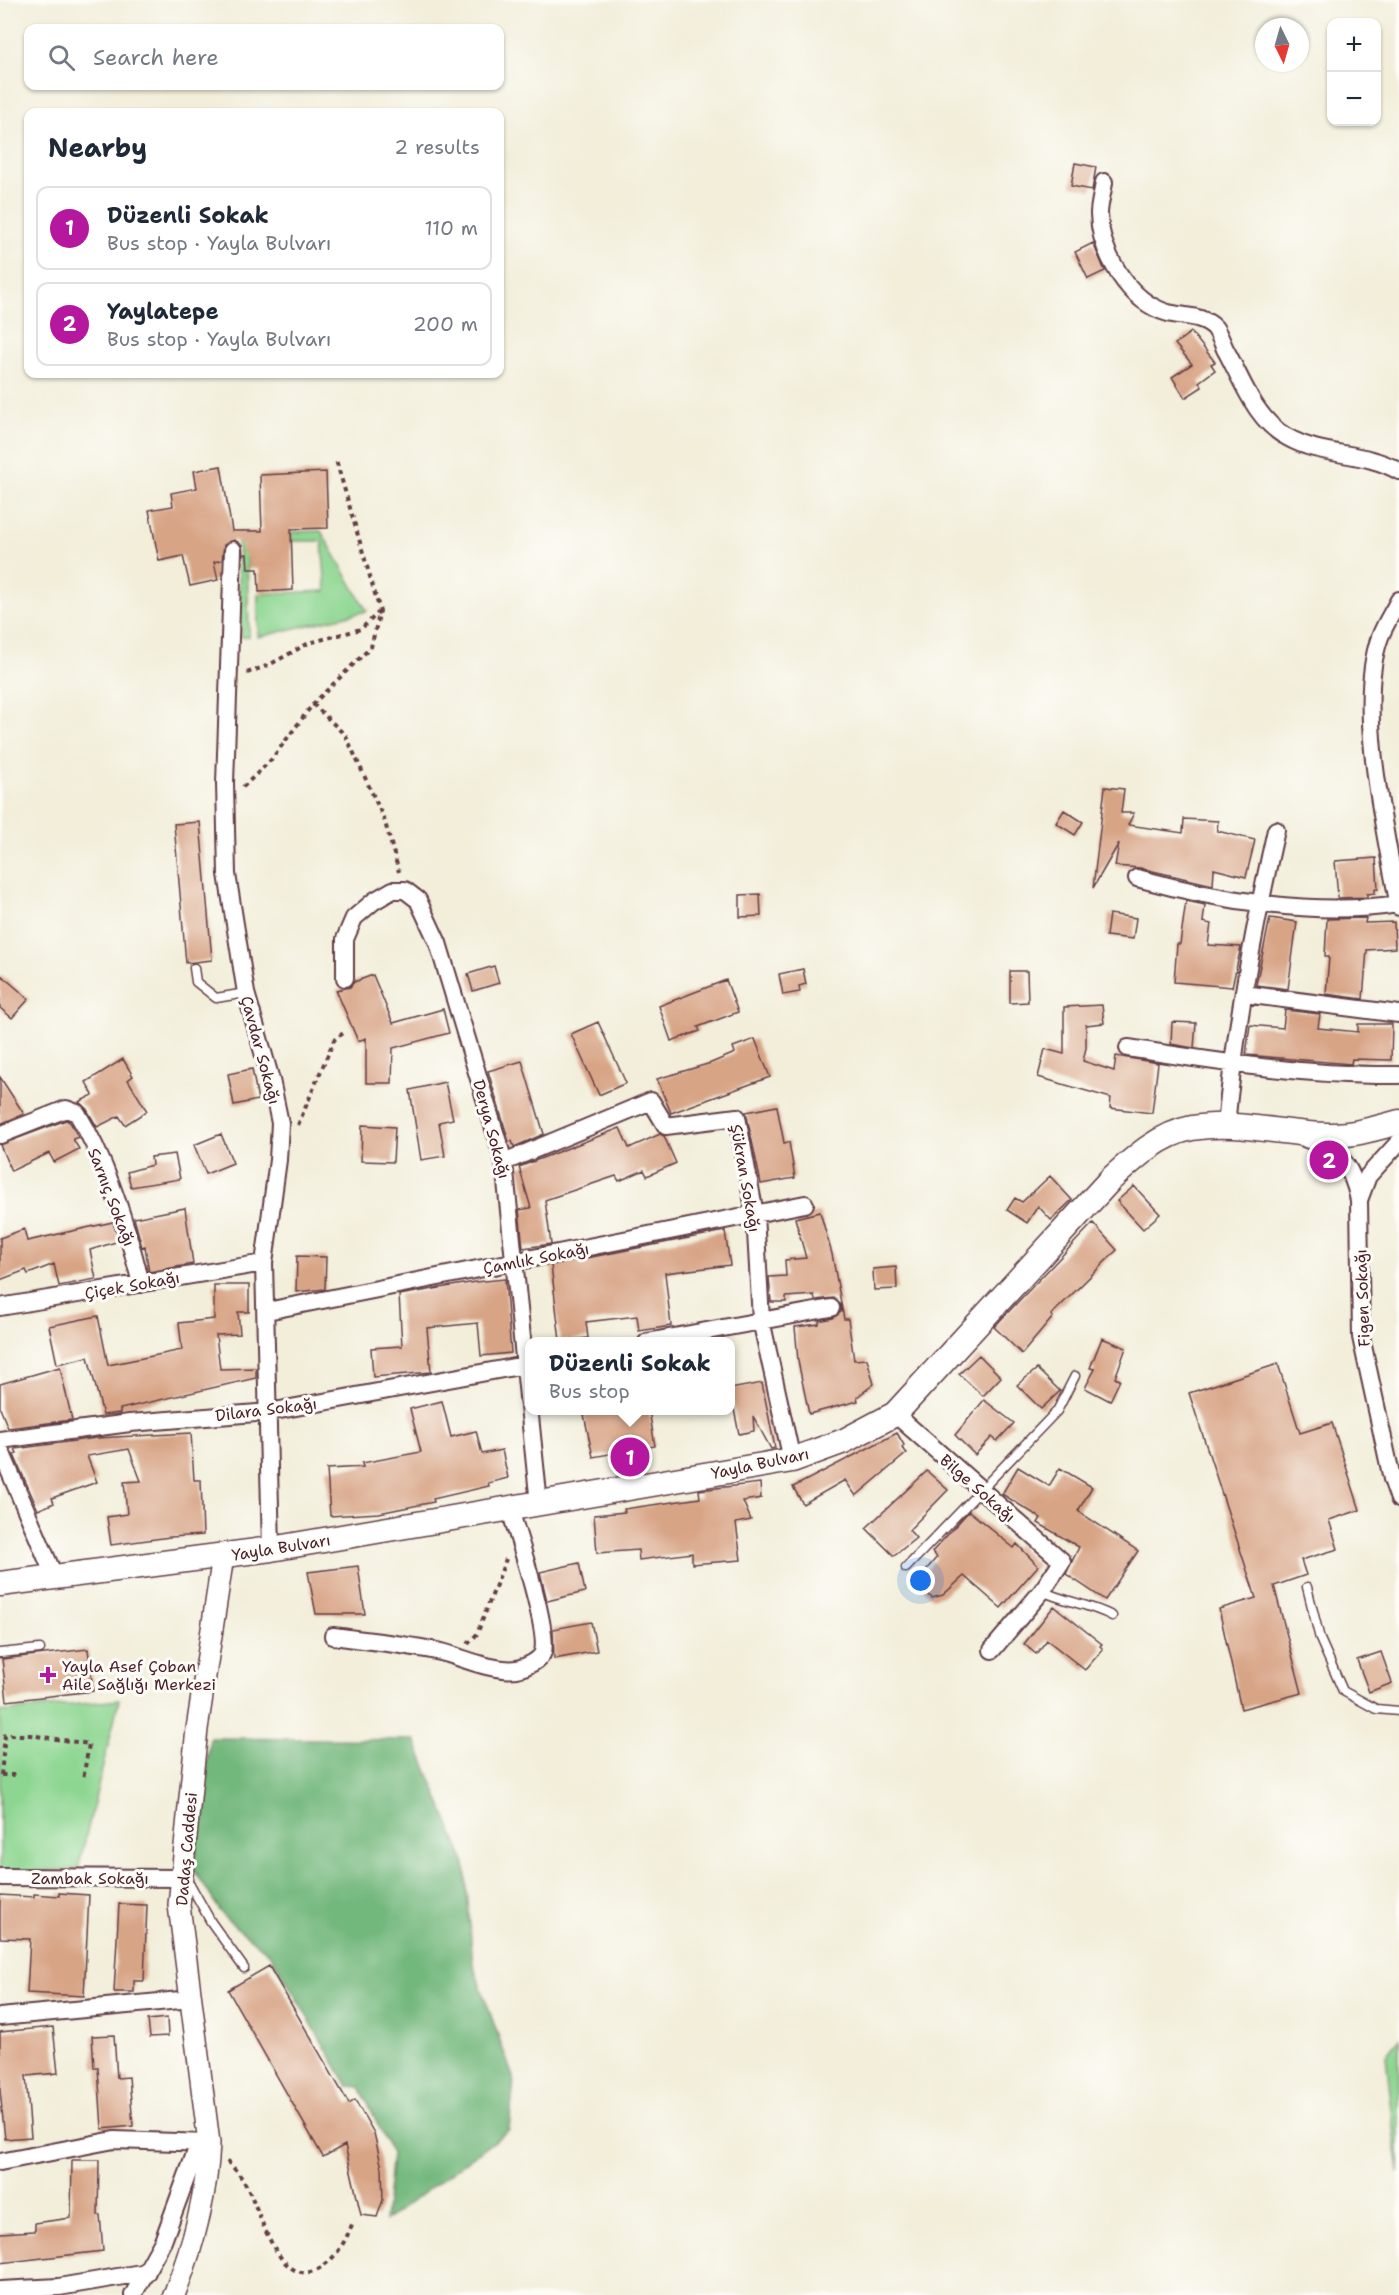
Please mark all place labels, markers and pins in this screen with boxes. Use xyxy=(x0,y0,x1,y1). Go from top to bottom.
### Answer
pin: 2 xyxy=(1310,1138,1348,1182)
pin: 1 xyxy=(610,1434,650,1480)
place label: Yayla Asef Çoban Aile Sağlığı Merkezi xyxy=(62,1656,216,1695)
marker: Yayla Asef Çoban Aile Sağlığı Merkezi xyxy=(39,1666,57,1684)

